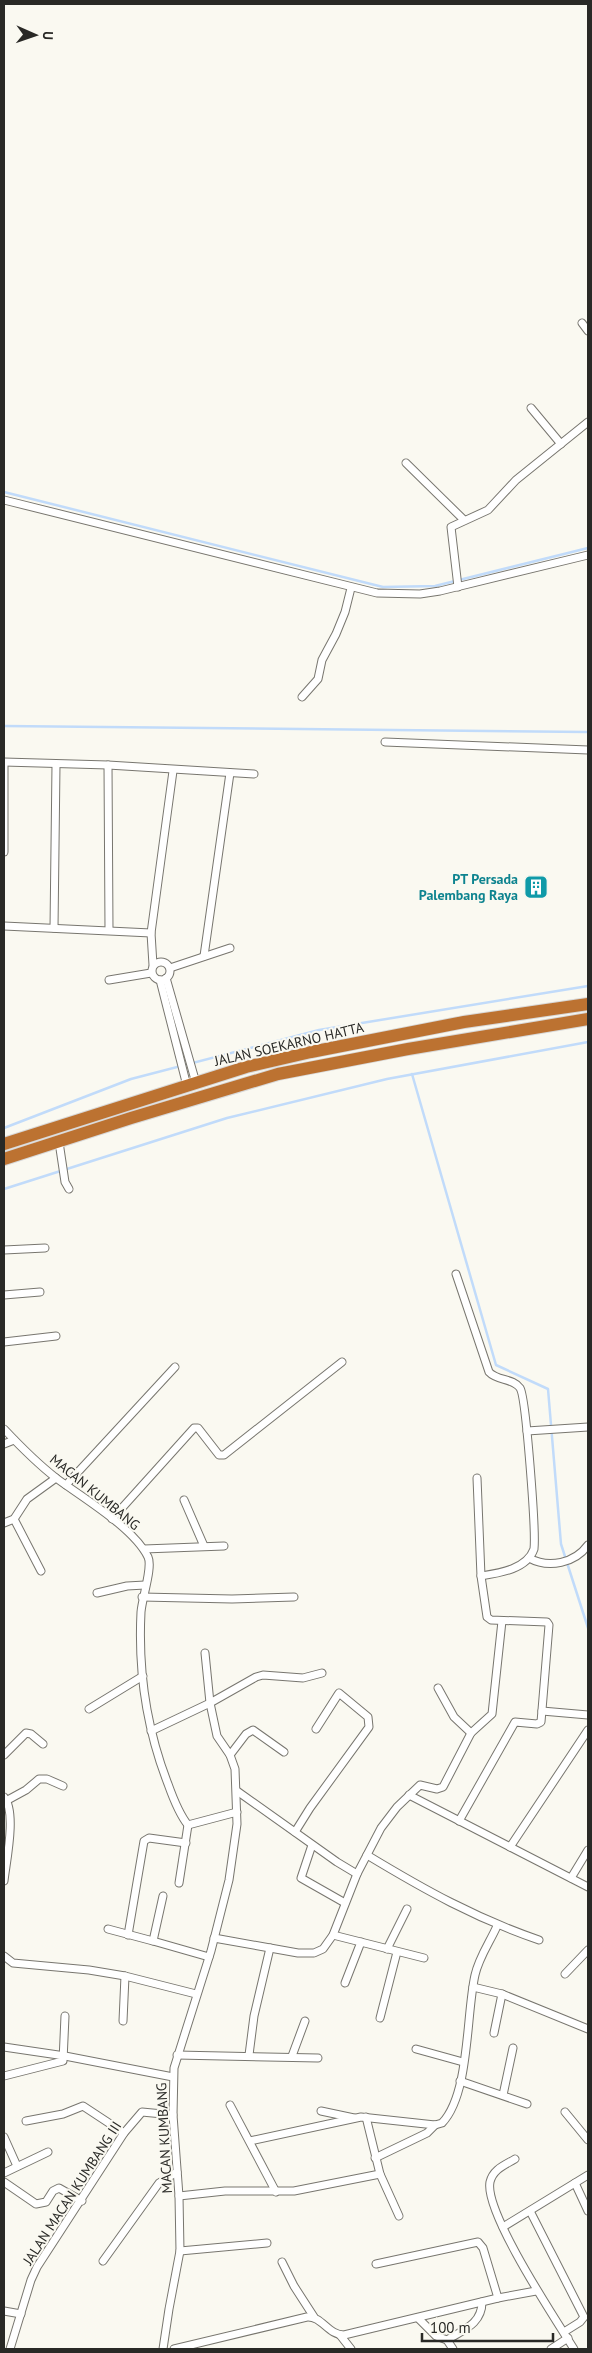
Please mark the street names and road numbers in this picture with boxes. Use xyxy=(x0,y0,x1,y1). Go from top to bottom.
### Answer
street label: JALAN SOEKARNO HATTA xyxy=(212,1018,366,1070)
street label: MACAN KUMBANG xyxy=(46,1450,144,1534)
street label: MACAN KUMBANG xyxy=(152,2082,176,2194)
street label: JALAN MACAN KUMBANG III xyxy=(18,2118,125,2269)

